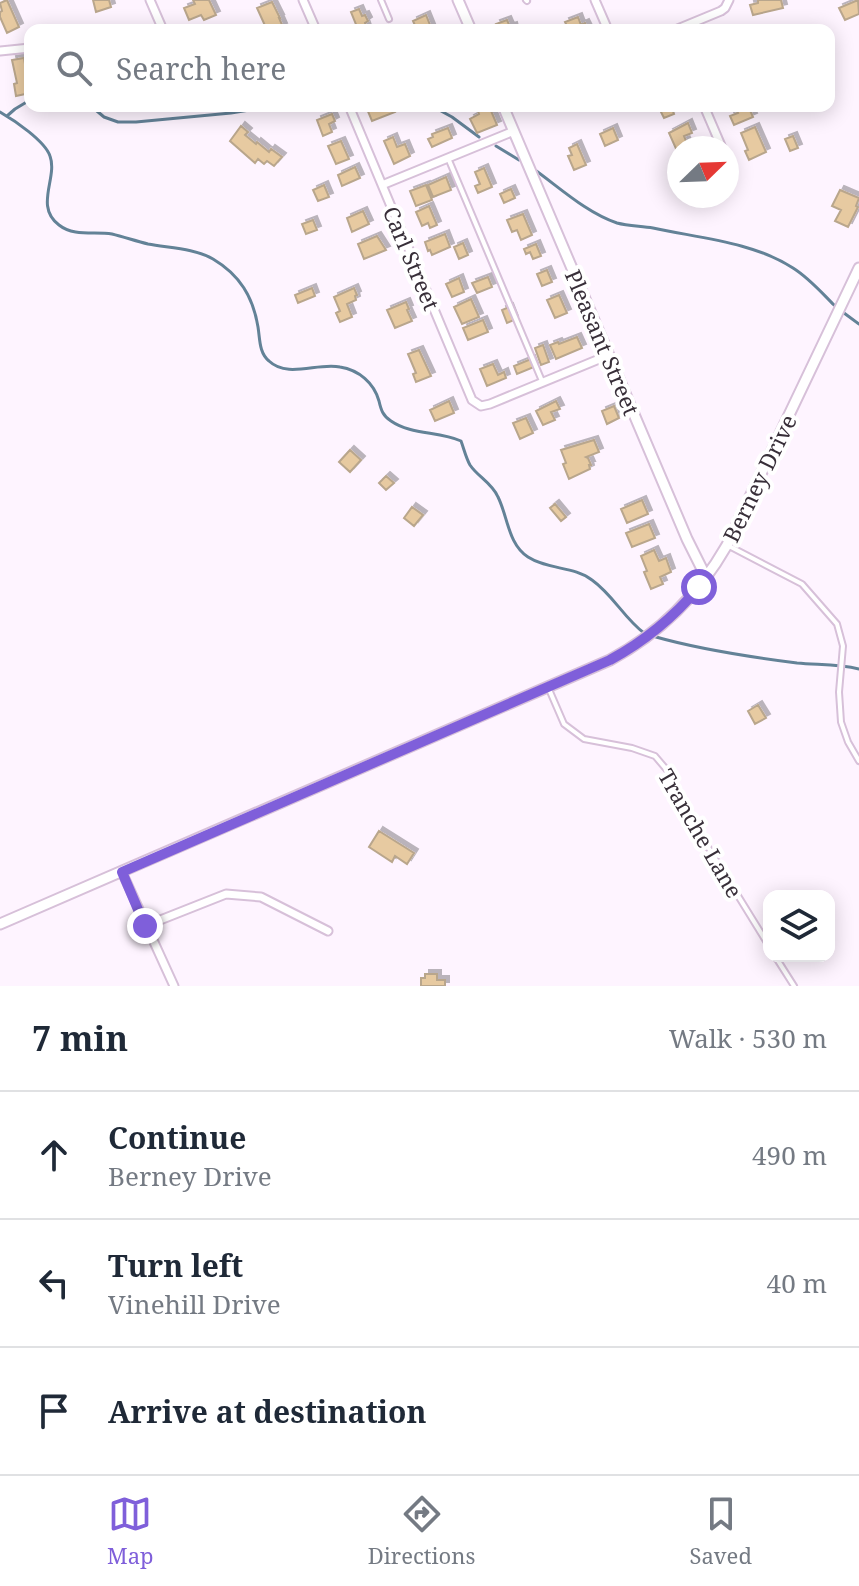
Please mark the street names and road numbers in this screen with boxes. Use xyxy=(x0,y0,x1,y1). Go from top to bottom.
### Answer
street label: Carl Street xyxy=(377,201,447,315)
street label: Pleasant Street xyxy=(559,265,647,420)
street label: Berney Drive xyxy=(715,409,803,547)
street label: Tranche Lane xyxy=(652,763,750,903)

